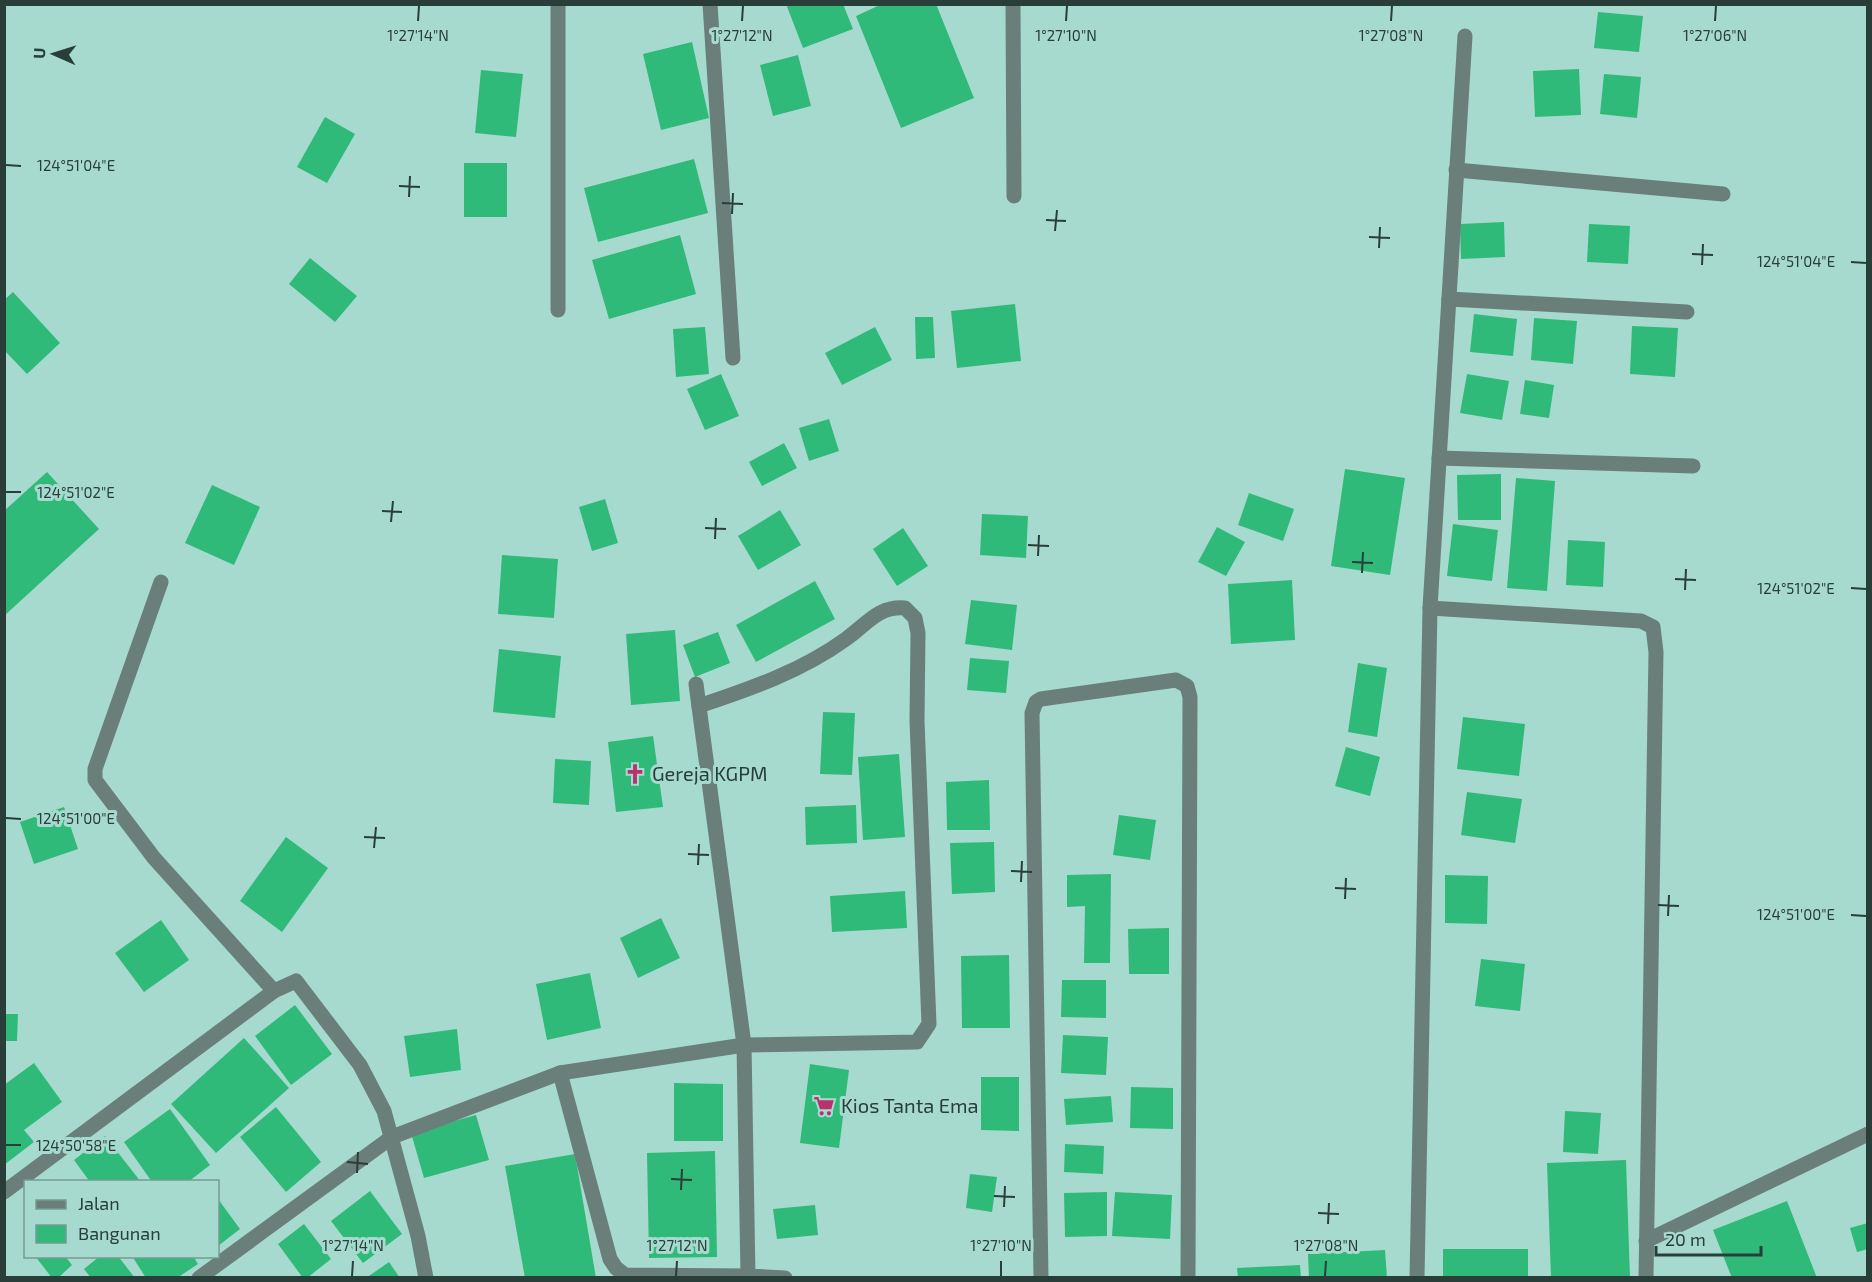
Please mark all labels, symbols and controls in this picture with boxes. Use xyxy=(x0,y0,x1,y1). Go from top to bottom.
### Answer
north arrow xyxy=(24,24,84,84)
text: 1°27'14"N xyxy=(387,26,449,44)
text: 1°27'12"N xyxy=(712,26,772,44)
text: 1°27'10"N xyxy=(1035,26,1097,44)
text: 1°27'08"N xyxy=(1359,26,1423,44)
text: 1°27'06"N xyxy=(1683,26,1747,44)
text: U xyxy=(29,47,48,59)
text: 124°51'04"E xyxy=(37,156,115,174)
text: 124°51'04"E xyxy=(1757,252,1835,270)
text: 124°51'02"E xyxy=(37,483,115,501)
text: 124°51'02"E xyxy=(1757,579,1835,597)
place label: Gereja KGPM xyxy=(652,761,768,785)
church icon: Gereja KGPM xyxy=(623,762,647,786)
text: 124°51'00"E xyxy=(37,809,115,827)
text: 124°51'00"E xyxy=(1757,905,1835,923)
place label: Kios Tanta Ema xyxy=(841,1093,978,1117)
supermarket icon: Kios Tanta Ema xyxy=(812,1094,836,1118)
text: 124°50'58"E xyxy=(36,1136,116,1154)
legend xyxy=(24,1180,219,1258)
text: Jalan xyxy=(78,1192,120,1214)
scale bar xyxy=(1656,1219,1761,1257)
text: Bangunan xyxy=(78,1222,161,1244)
text: 20 m xyxy=(1665,1228,1706,1250)
text: 1°27'14"N xyxy=(322,1236,384,1254)
text: 1°27'12"N xyxy=(647,1236,707,1254)
text: 1°27'10"N xyxy=(970,1236,1032,1254)
text: 1°27'08"N xyxy=(1294,1236,1358,1254)

